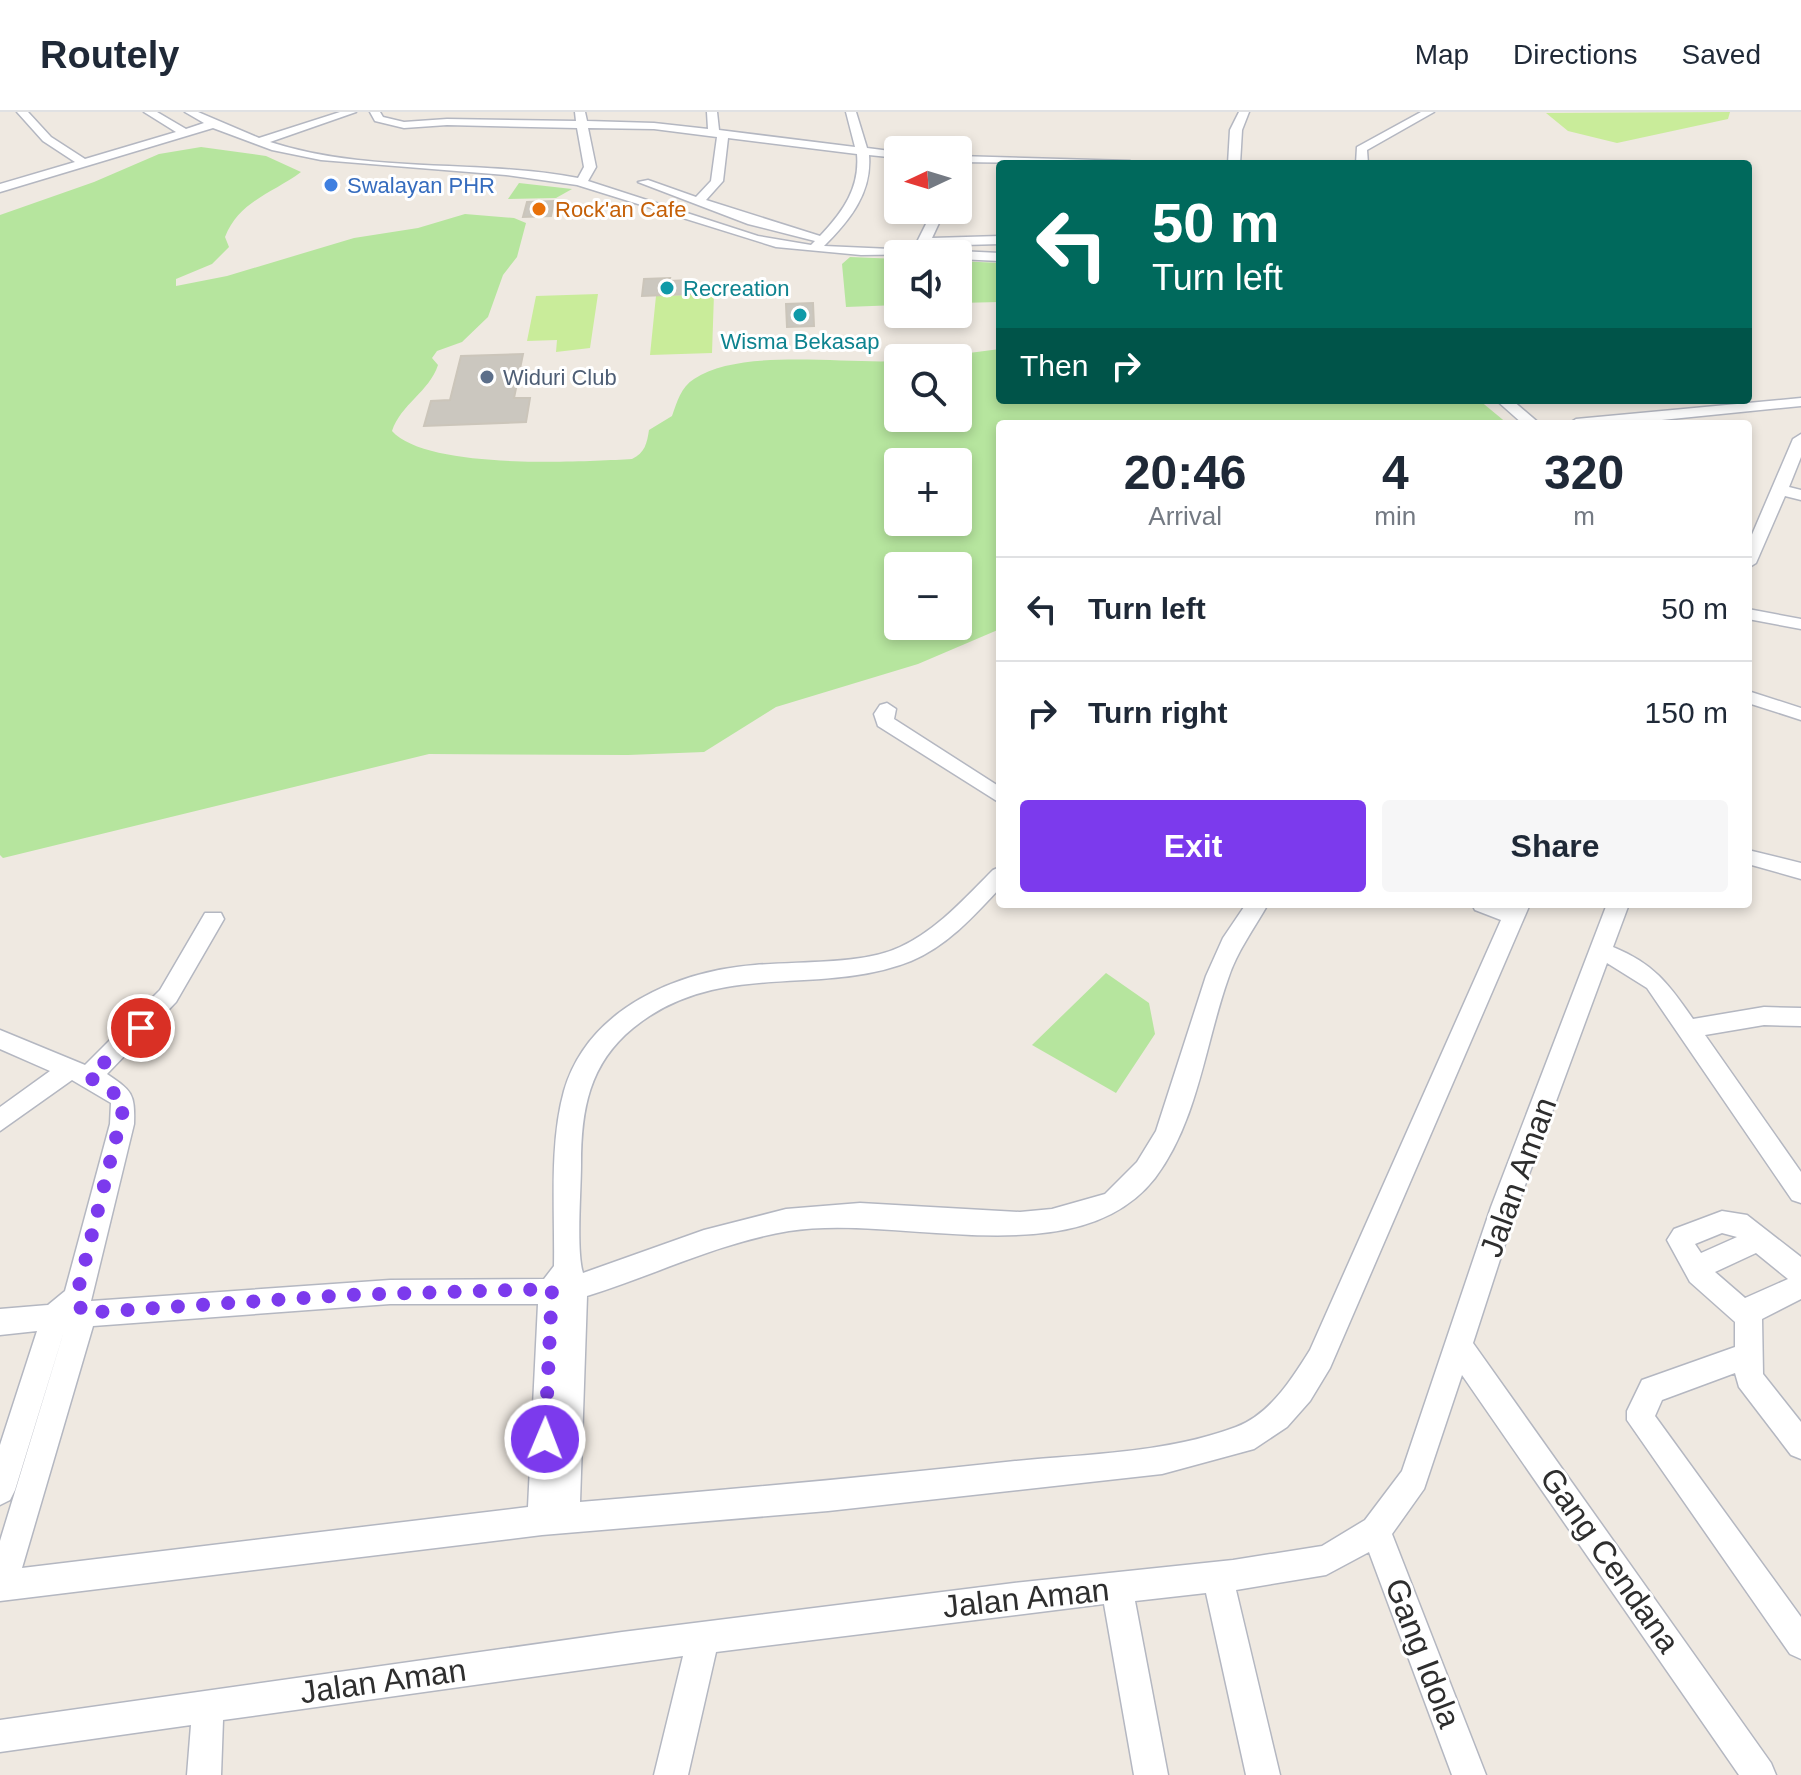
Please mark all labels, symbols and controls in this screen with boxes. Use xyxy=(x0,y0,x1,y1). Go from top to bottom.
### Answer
text: Routely xyxy=(40,34,179,76)
text: Map xyxy=(1415,39,1469,70)
text: Directions xyxy=(1513,39,1638,70)
text: Saved xyxy=(1682,39,1761,70)
north arrow xyxy=(884,136,972,224)
map controls xyxy=(884,136,972,640)
place label: Swalayan PHR xyxy=(347,173,495,198)
marker: Swalayan PHR xyxy=(322,176,340,194)
text: 50 m xyxy=(1152,191,1280,254)
icon: left xyxy=(1020,192,1124,296)
place label: Rock'an Cafe xyxy=(555,197,686,222)
marker: Rock'an Cafe xyxy=(530,200,548,218)
button: sound xyxy=(884,240,972,328)
text: Turn left xyxy=(1152,257,1283,298)
place label: Recreation xyxy=(683,276,789,301)
marker: Recreation xyxy=(658,279,676,297)
marker: Wisma Bekasap xyxy=(791,306,809,324)
place label: Wisma Bekasap xyxy=(721,329,879,354)
button: search xyxy=(884,344,972,432)
icon: right xyxy=(1104,344,1148,388)
text: Then xyxy=(1020,349,1088,382)
place label: Widuri Club xyxy=(503,365,617,390)
marker: Widuri Club xyxy=(478,368,496,386)
text: 20:46 xyxy=(1124,446,1247,499)
text: 4 xyxy=(1382,446,1409,499)
text: 320 xyxy=(1544,446,1624,499)
button: + xyxy=(884,448,972,536)
text: Arrival xyxy=(1148,501,1222,531)
text: min xyxy=(1374,501,1416,531)
text: m xyxy=(1573,501,1595,531)
button: − xyxy=(884,552,972,640)
icon: left xyxy=(1020,587,1064,631)
text: Turn left xyxy=(1088,592,1206,625)
text: 50 m xyxy=(1661,592,1728,625)
icon: right xyxy=(1020,691,1064,735)
text: Turn right xyxy=(1088,696,1227,729)
text: 150 m xyxy=(1645,696,1728,729)
button: Exit xyxy=(1020,800,1366,892)
button: Share xyxy=(1382,800,1728,892)
pin xyxy=(107,994,175,1062)
icon: arrive xyxy=(119,1006,163,1050)
street label: Jalan Aman xyxy=(1472,1092,1564,1262)
position arrow xyxy=(503,1397,587,1481)
street label: Gang Cendana xyxy=(1533,1461,1687,1659)
street label: Jalan Aman xyxy=(941,1571,1111,1625)
street label: Gang Idola xyxy=(1378,1573,1468,1733)
street label: Jalan Aman xyxy=(298,1652,468,1710)

